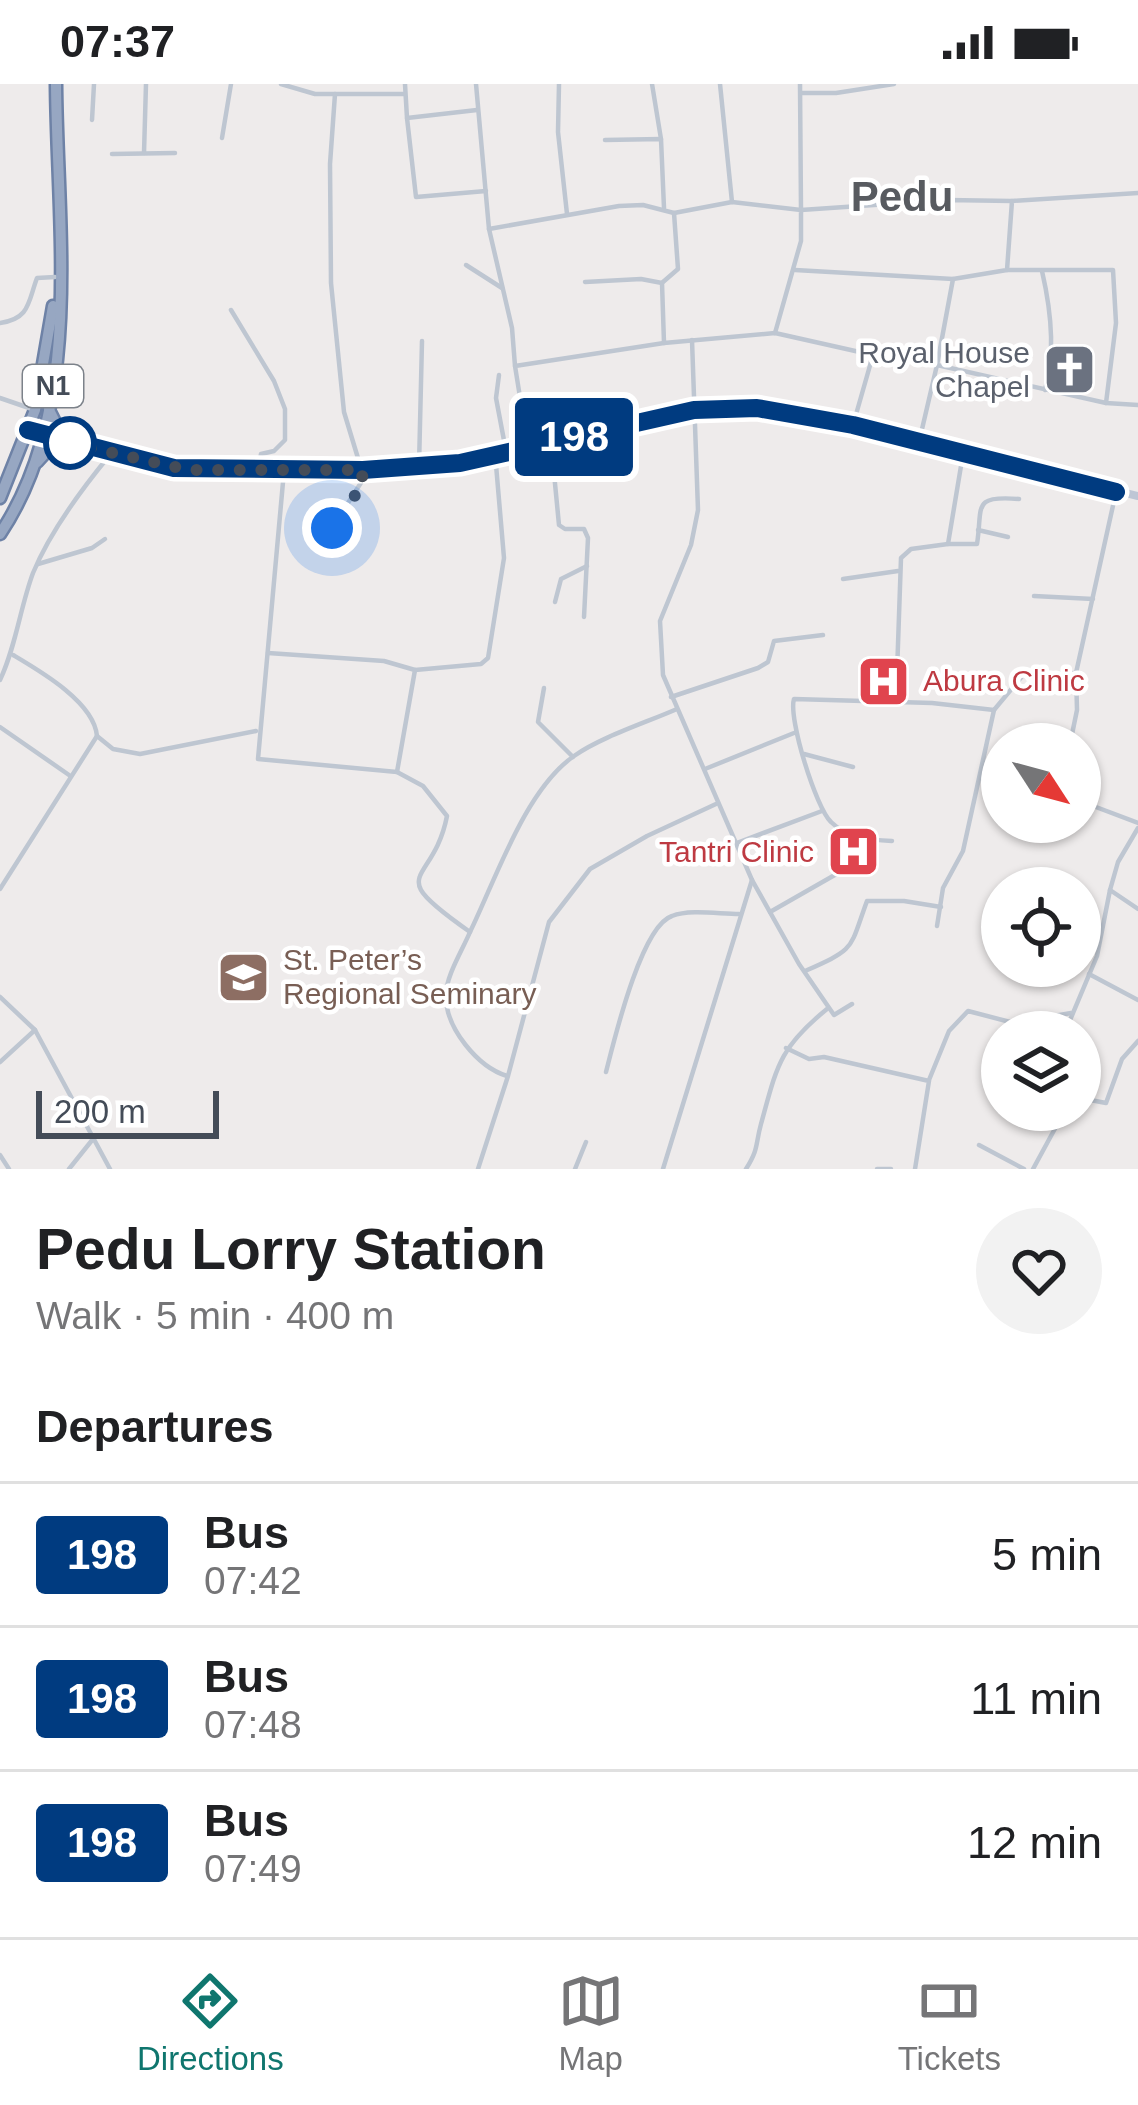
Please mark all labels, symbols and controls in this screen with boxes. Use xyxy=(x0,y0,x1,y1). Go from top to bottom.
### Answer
text: 07:37 xyxy=(60,16,175,67)
district label: Pedu xyxy=(851,173,953,220)
place label: Royal House Chapel xyxy=(858,336,1030,403)
church icon: Royal House Chapel xyxy=(1041,342,1097,398)
road number: N1 xyxy=(23,365,83,407)
line badge: 198 xyxy=(505,398,643,476)
text: 198 xyxy=(539,413,609,460)
unlabelled marker xyxy=(45,418,95,468)
your location xyxy=(302,498,362,558)
hospital icon: Abura Clinic xyxy=(856,653,912,709)
place label: Abura Clinic xyxy=(923,664,1085,697)
north arrow xyxy=(981,723,1101,843)
map controls xyxy=(981,723,1101,1131)
hospital icon: Tantri Clinic xyxy=(825,824,881,880)
place label: Tantri Clinic xyxy=(659,835,814,868)
button: locate xyxy=(981,867,1101,987)
place label: St. Peter’s Regional Seminary xyxy=(283,943,536,1010)
school or university icon: St. Peter’s Regional Seminary xyxy=(216,949,272,1005)
button: layers xyxy=(981,1011,1101,1131)
scale bar xyxy=(36,1085,219,1138)
text: 200 m xyxy=(54,1093,146,1130)
button: heart xyxy=(976,1208,1102,1334)
text: Pedu Lorry Station xyxy=(36,1217,546,1281)
text: Walk · 5 min · 400 m xyxy=(36,1294,394,1337)
text: Departures xyxy=(36,1401,274,1452)
text: Bus xyxy=(204,1507,289,1558)
text: 5 min xyxy=(992,1529,1102,1580)
text: 198 xyxy=(67,1531,137,1578)
text: 07:42 xyxy=(204,1559,302,1602)
text: Bus xyxy=(204,1651,289,1702)
text: 11 min xyxy=(970,1673,1102,1724)
text: 198 xyxy=(67,1675,137,1722)
text: 07:48 xyxy=(204,1703,302,1746)
text: Bus xyxy=(204,1795,289,1846)
text: 12 min xyxy=(967,1817,1102,1868)
text: 198 xyxy=(67,1819,137,1866)
text: 07:49 xyxy=(204,1847,302,1890)
tab: Directions xyxy=(137,1968,284,2078)
tab: Map xyxy=(558,1968,624,2078)
tab: Tickets xyxy=(898,1968,1001,2078)

